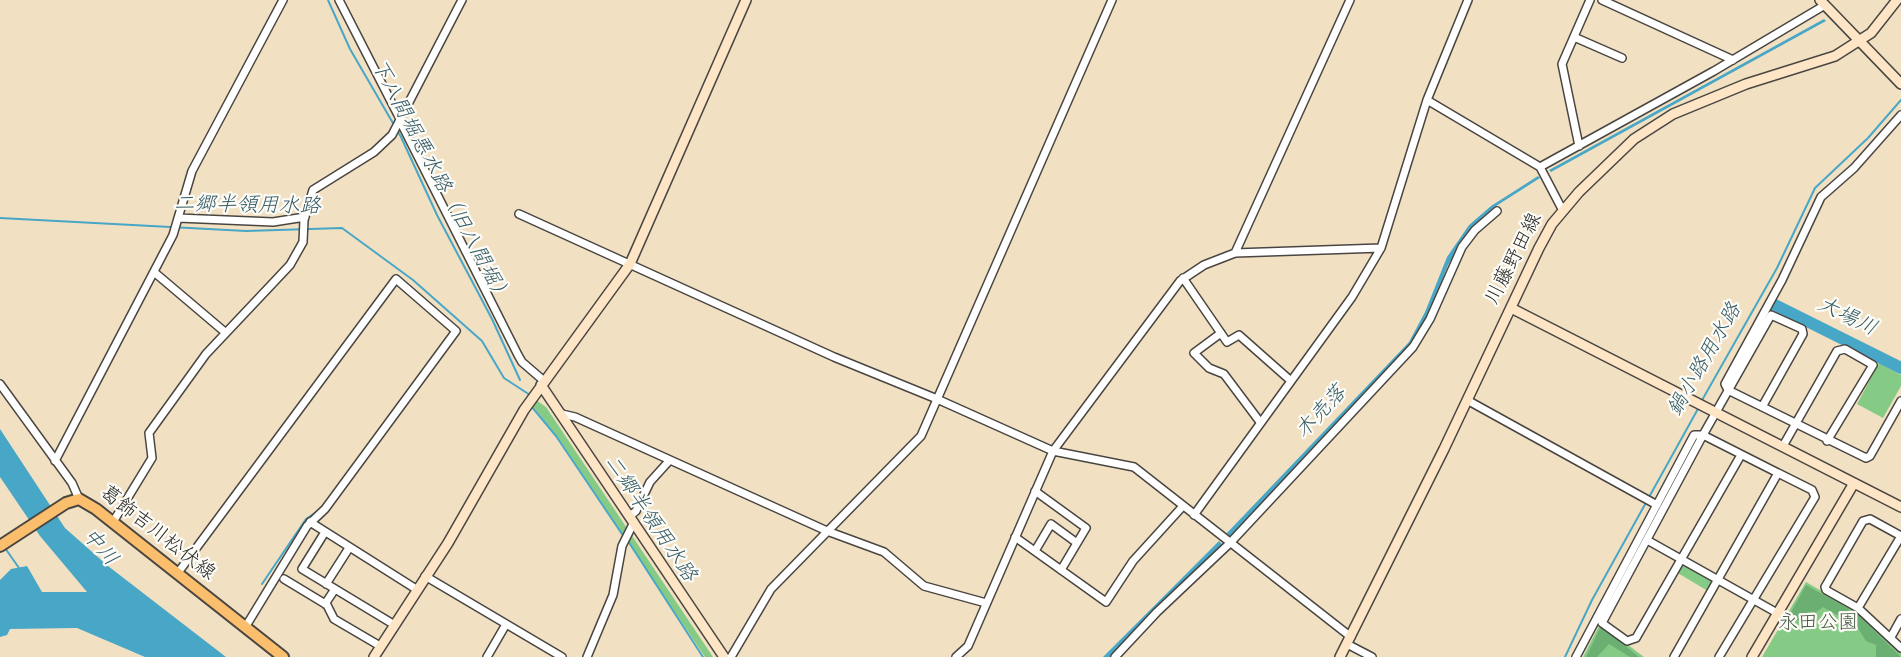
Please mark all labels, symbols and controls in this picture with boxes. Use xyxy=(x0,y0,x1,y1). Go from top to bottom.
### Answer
water label: 下八間堀悪水路（旧八間堀） xyxy=(363,57,513,309)
water label: 二郷半領用水路 xyxy=(173,194,321,222)
street label: 川藤野田線 xyxy=(1483,210,1549,310)
water label: 大場川 xyxy=(1812,294,1880,344)
water label: 鍋小路用水路 xyxy=(1665,300,1749,422)
water label: 木売落 xyxy=(1292,382,1354,446)
water label: 二郷半領用水路 xyxy=(596,452,700,588)
street label: 葛飾吉川松伏線 xyxy=(93,482,219,588)
water label: 中川 xyxy=(75,525,121,573)
park label: 永田公園 xyxy=(1778,613,1858,637)

